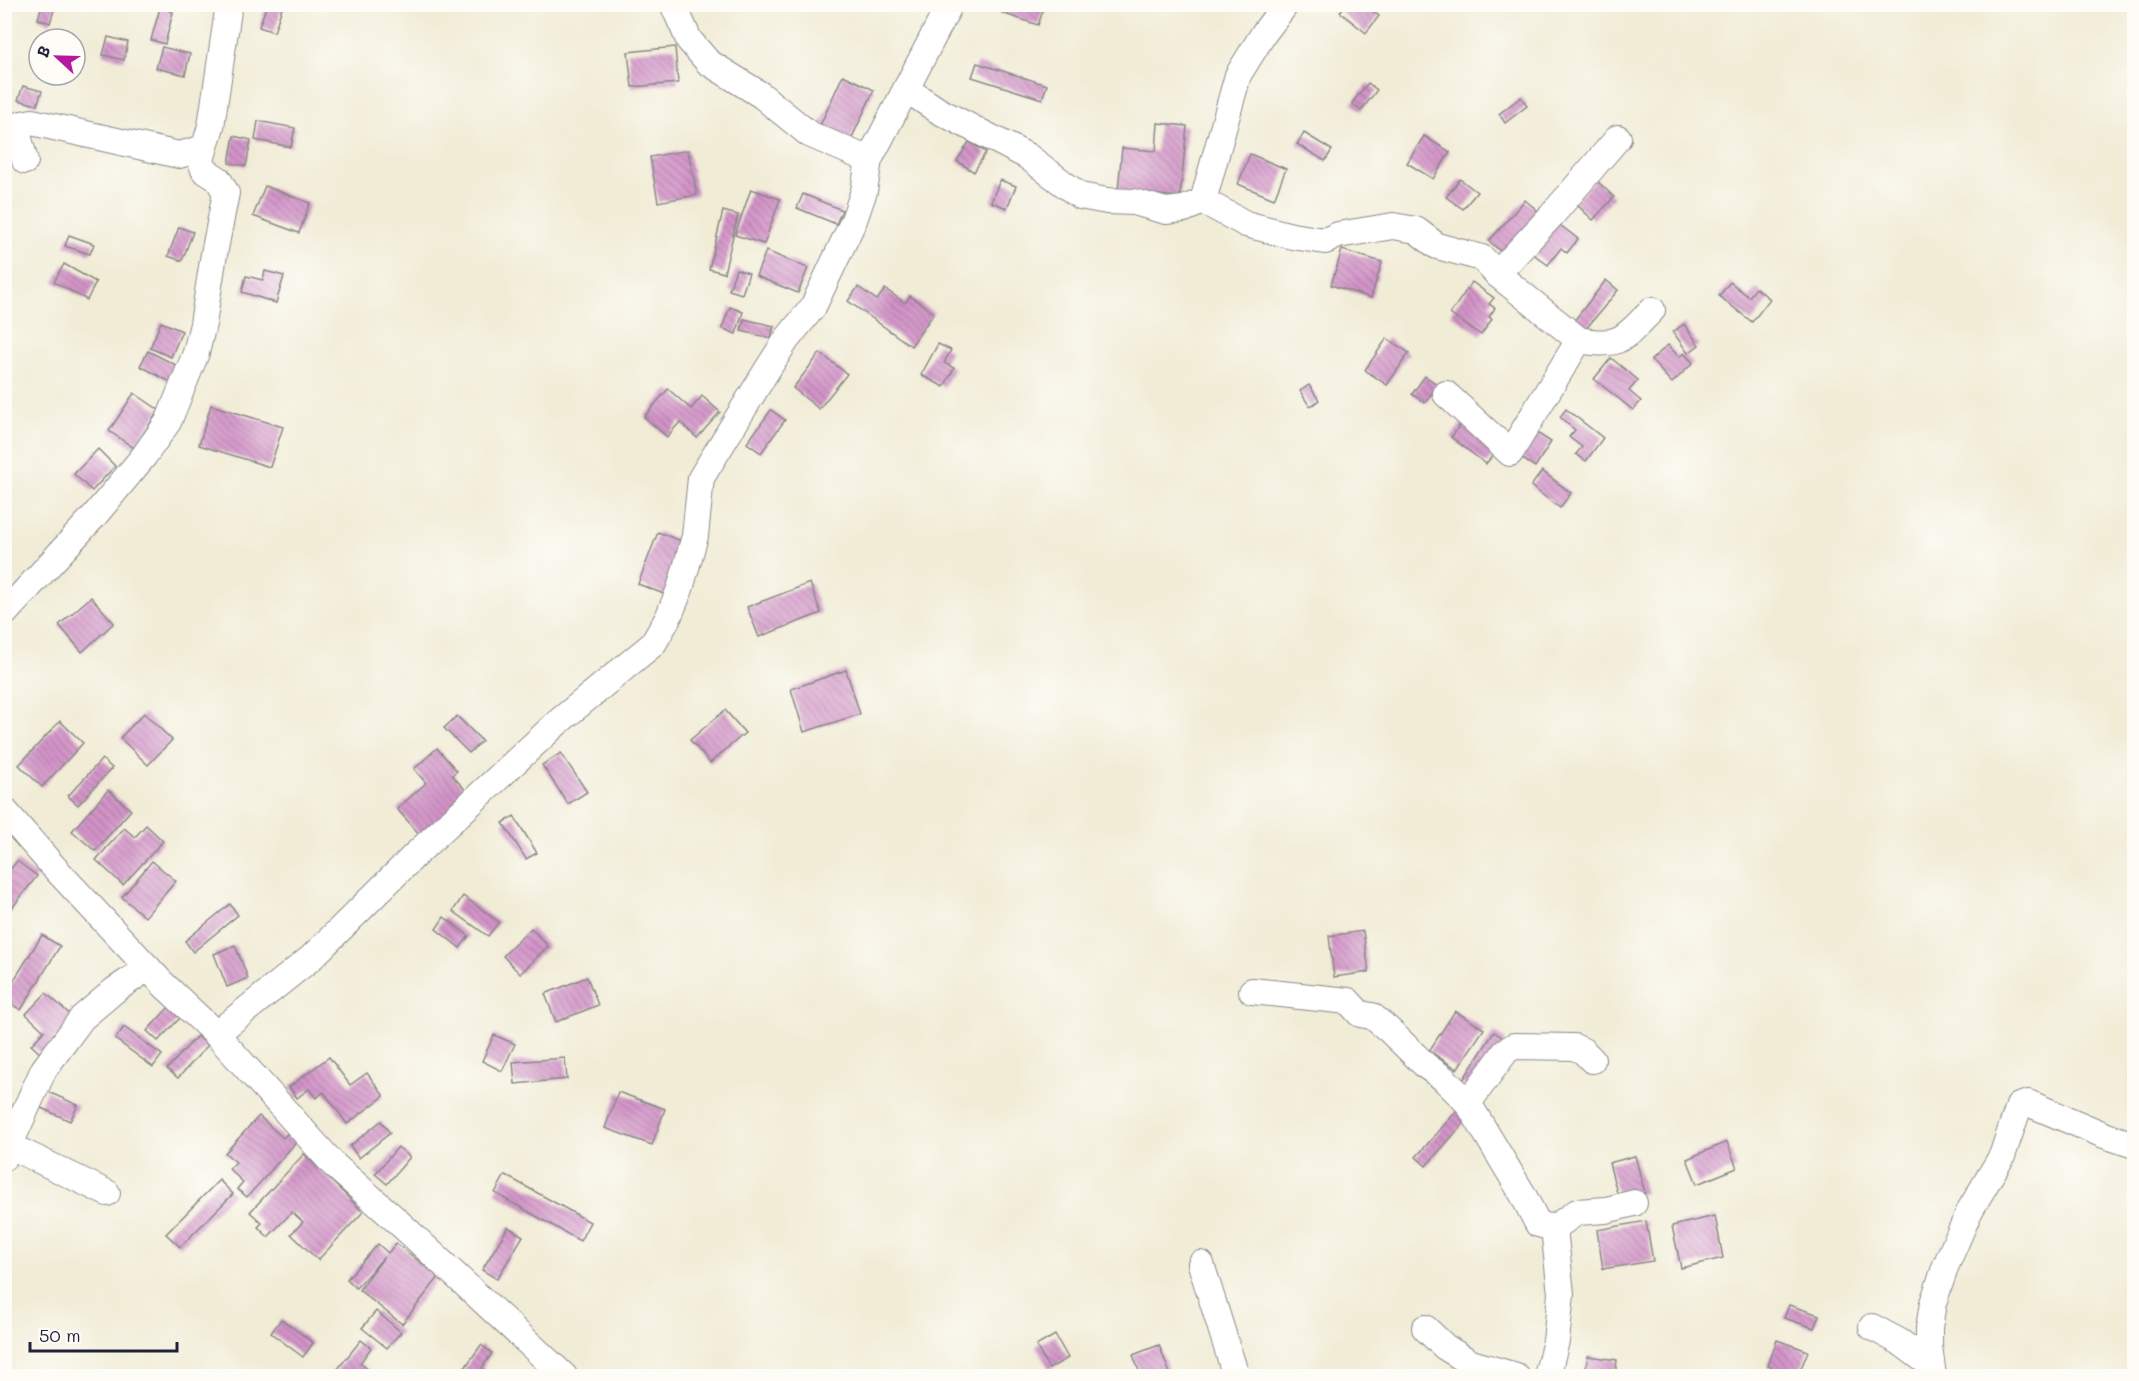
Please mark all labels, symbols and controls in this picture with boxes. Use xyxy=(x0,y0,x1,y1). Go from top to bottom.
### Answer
north arrow xyxy=(27,27,87,87)
text: B xyxy=(31,42,54,60)
scale bar xyxy=(30,1315,177,1353)
text: 50 m xyxy=(39,1323,81,1347)

